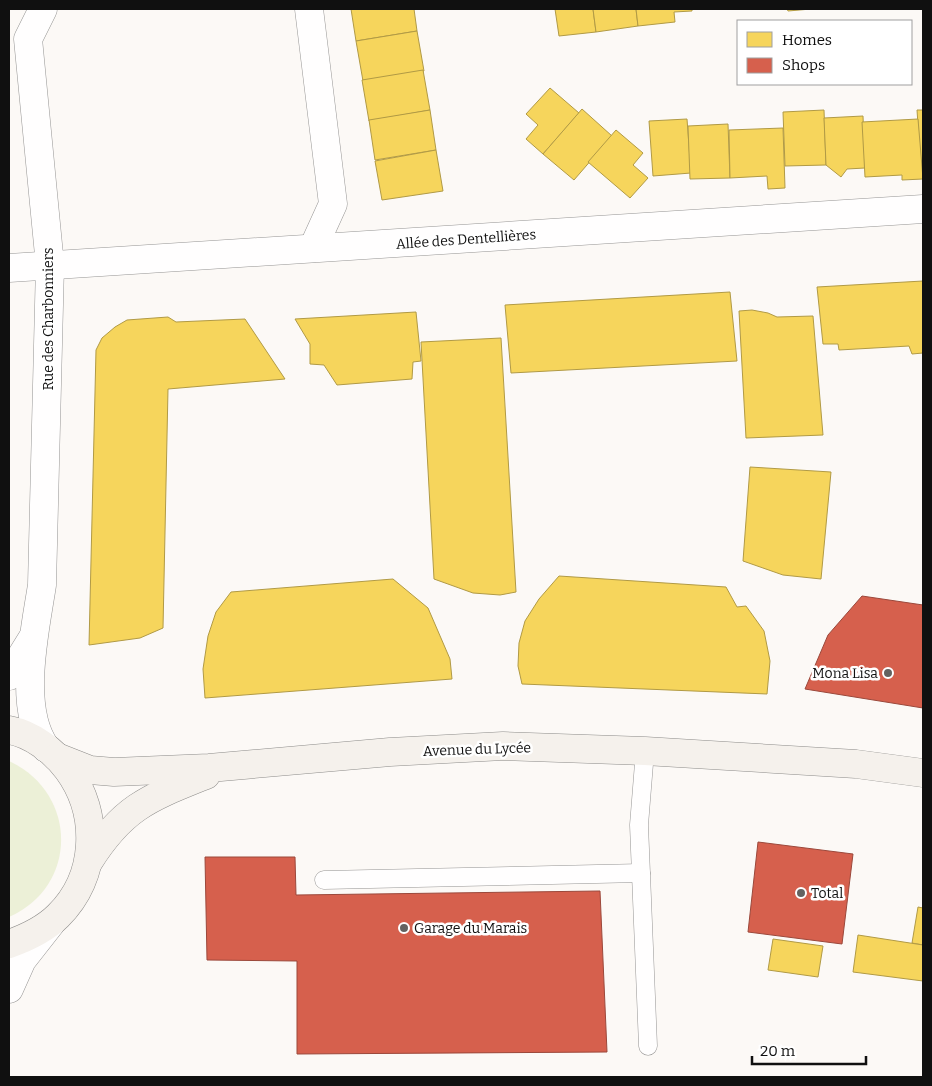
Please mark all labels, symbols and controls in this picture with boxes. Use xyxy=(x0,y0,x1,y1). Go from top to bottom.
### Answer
legend xyxy=(737,20,912,85)
text: Homes xyxy=(782,31,832,49)
text: Shops xyxy=(782,56,825,74)
street label: Allée des Dentellières xyxy=(395,226,537,253)
street label: Rue des Charbonniers xyxy=(40,248,57,390)
place label: Mona Lisa xyxy=(812,665,878,682)
marker: Mona Lisa xyxy=(882,667,894,679)
street label: Avenue du Lycée xyxy=(423,739,531,760)
place label: Total xyxy=(811,885,843,902)
marker: Total xyxy=(795,887,807,899)
place label: Garage du Marais xyxy=(414,920,527,937)
marker: Garage du Marais xyxy=(398,922,410,934)
scale bar xyxy=(752,1034,866,1066)
text: 20 m xyxy=(760,1042,796,1060)

